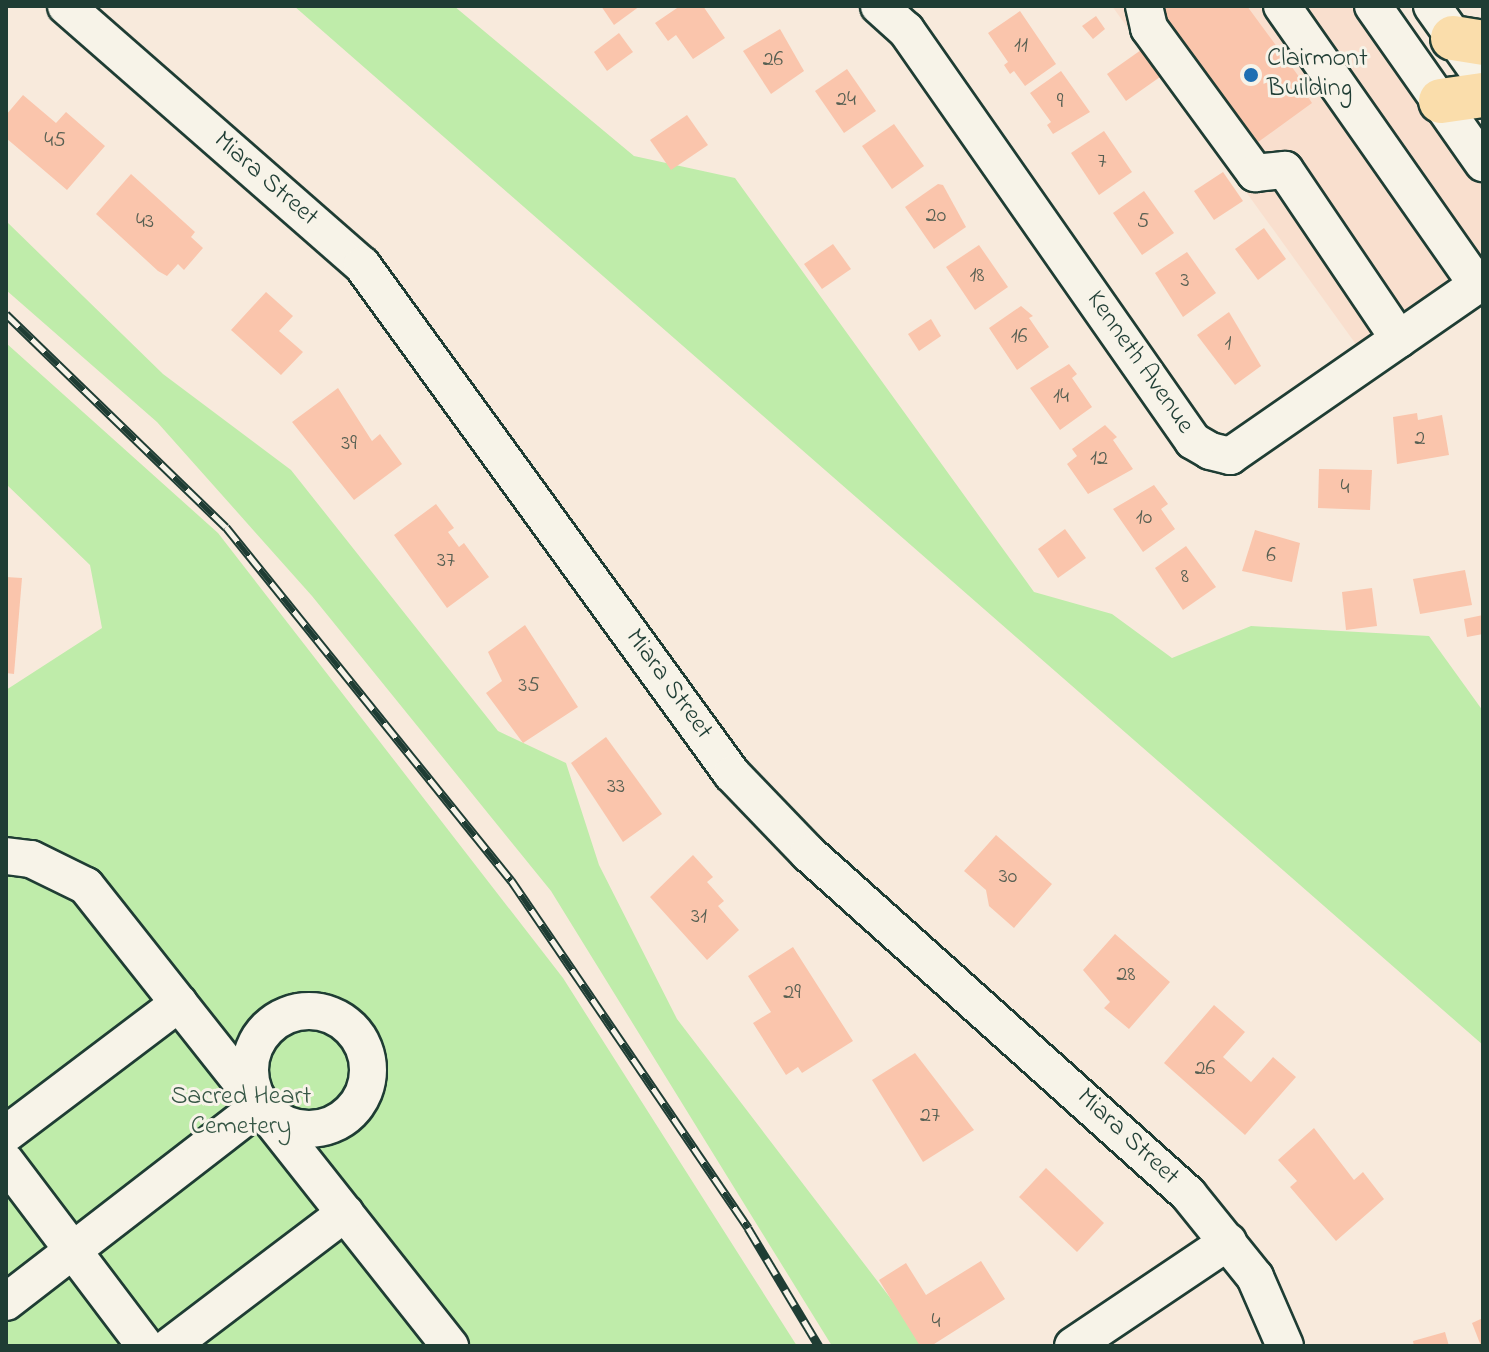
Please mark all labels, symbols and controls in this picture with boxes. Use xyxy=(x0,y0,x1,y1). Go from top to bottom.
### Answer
house number: 11 xyxy=(1014,34,1028,60)
place label: Clairmont Building xyxy=(1267,44,1368,106)
house number: 26 xyxy=(763,48,783,74)
marker: Clairmont Building xyxy=(1242,66,1260,84)
house number: 24 xyxy=(836,88,856,114)
house number: 9 xyxy=(1057,90,1063,116)
street label: Miara Street xyxy=(206,126,324,234)
house number: 45 xyxy=(44,129,66,155)
house number: 7 xyxy=(1097,150,1107,176)
house number: 20 xyxy=(926,204,946,230)
house number: 43 xyxy=(136,210,154,236)
house number: 5 xyxy=(1137,210,1149,236)
house number: 18 xyxy=(969,264,985,290)
house number: 3 xyxy=(1180,269,1190,295)
street label: Kenneth Avenue xyxy=(1078,286,1200,440)
house number: 16 xyxy=(1011,325,1027,351)
house number: 1 xyxy=(1225,332,1231,358)
house number: 14 xyxy=(1053,385,1069,411)
house number: 2 xyxy=(1415,427,1425,453)
house number: 39 xyxy=(341,432,357,458)
house number: 12 xyxy=(1090,447,1108,473)
house number: 4 xyxy=(1340,476,1350,502)
house number: 10 xyxy=(1136,506,1152,532)
house number: 6 xyxy=(1266,544,1276,570)
house number: 37 xyxy=(437,549,455,575)
house number: 8 xyxy=(1181,565,1189,591)
street label: Miara Street xyxy=(618,624,718,746)
house number: 35 xyxy=(518,674,540,700)
house number: 33 xyxy=(607,775,625,801)
house number: 30 xyxy=(999,865,1017,891)
house number: 31 xyxy=(691,905,707,931)
house number: 28 xyxy=(1116,963,1136,989)
house number: 29 xyxy=(783,981,801,1007)
house number: 26 xyxy=(1195,1057,1215,1083)
park label: Sacred Heart Cemetery xyxy=(171,1082,311,1144)
street label: Miara Street xyxy=(1069,1083,1185,1193)
house number: 27 xyxy=(920,1104,940,1130)
house number: 4 xyxy=(931,1310,941,1336)

